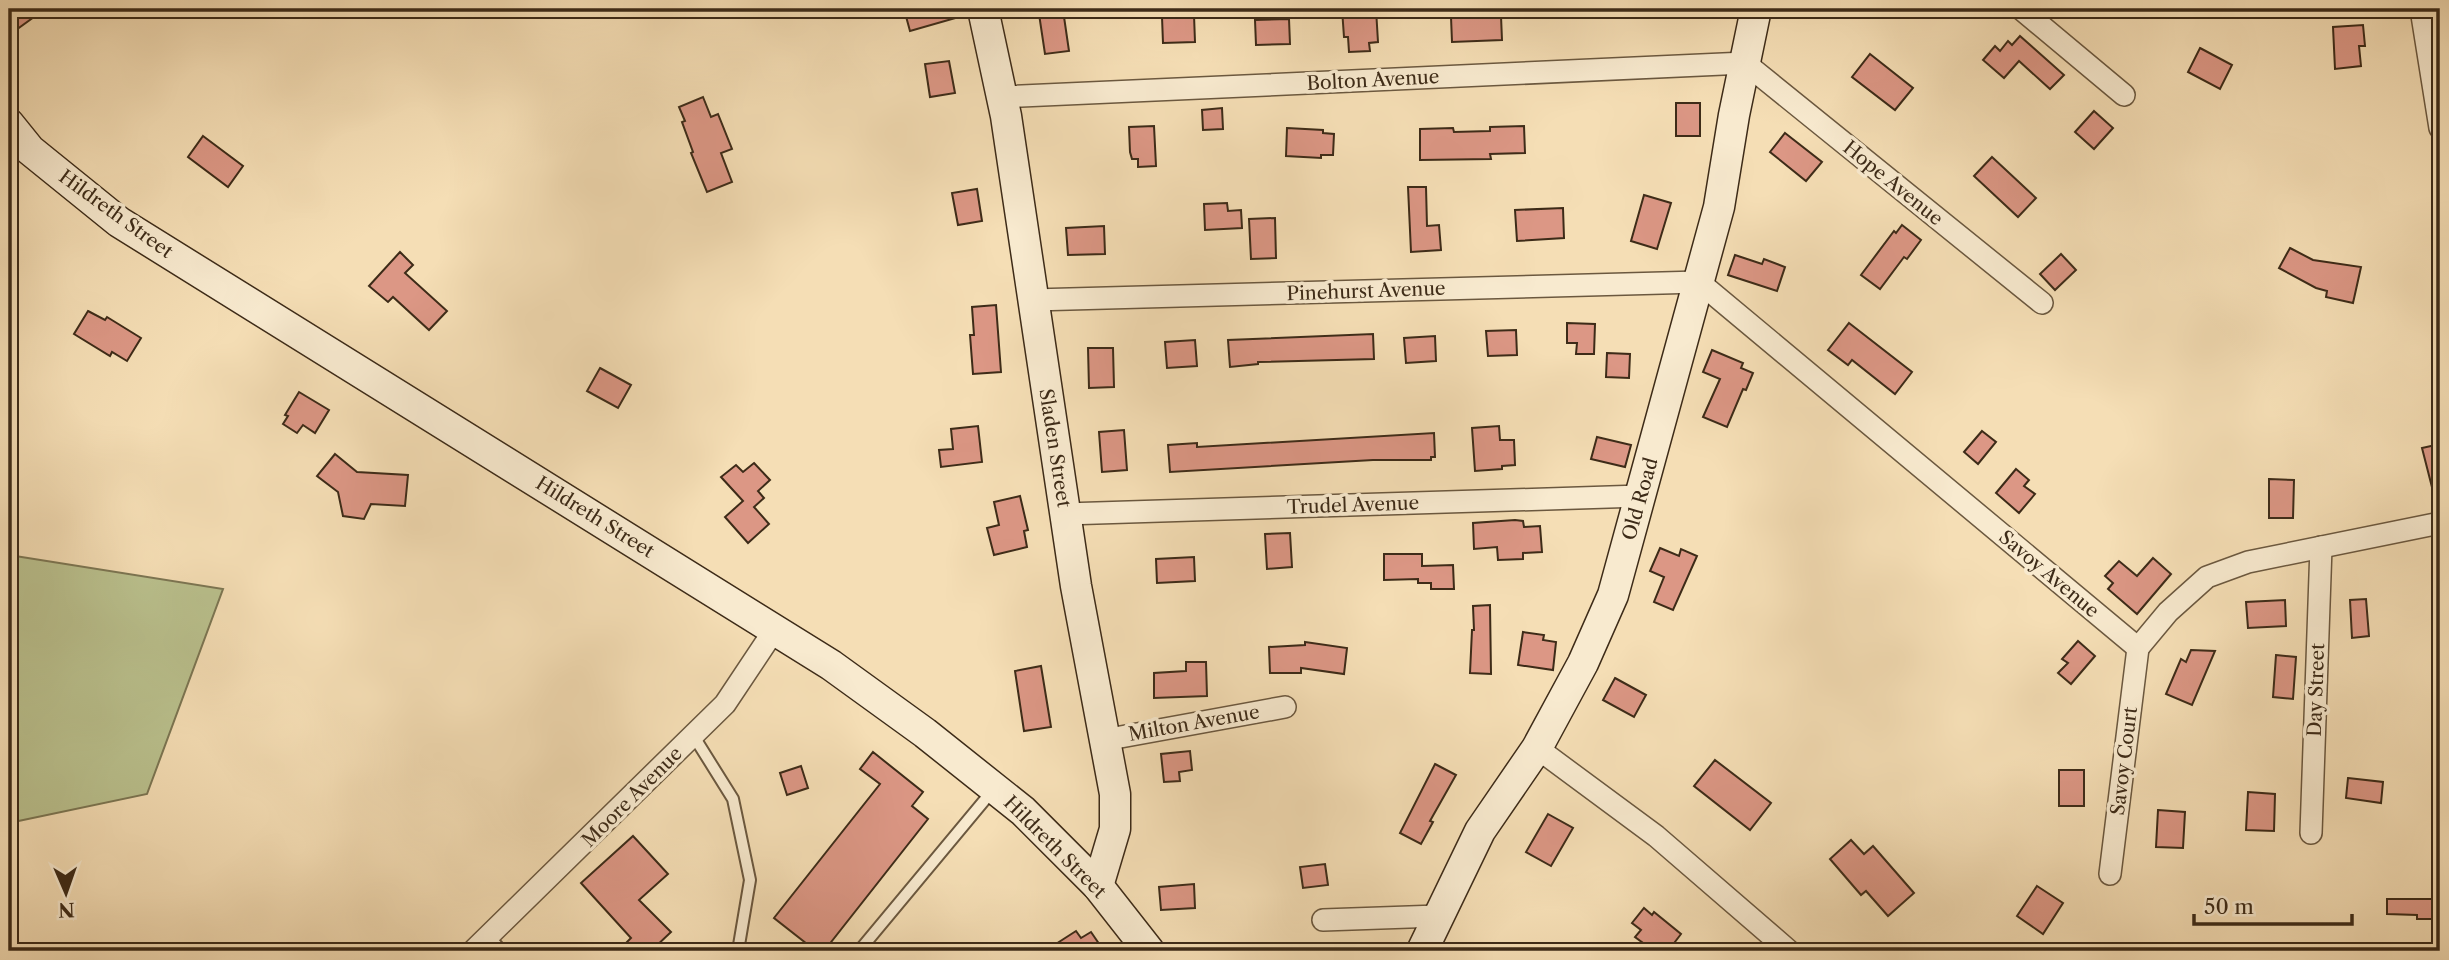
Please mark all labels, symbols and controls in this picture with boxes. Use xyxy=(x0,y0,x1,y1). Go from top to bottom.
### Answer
street label: Bolton Avenue xyxy=(1306,65,1440,95)
street label: Hope Avenue xyxy=(1838,136,1948,230)
street label: Hildreth Street xyxy=(55,165,178,263)
street label: Pinehurst Avenue xyxy=(1286,277,1446,305)
street label: Sladen Street xyxy=(1034,387,1076,509)
street label: Old Road xyxy=(1617,455,1663,543)
street label: Hildreth Street xyxy=(532,471,659,563)
street label: Trudel Avenue xyxy=(1286,491,1420,519)
street label: Savoy Avenue xyxy=(1994,526,2104,622)
street label: Day Street xyxy=(2303,642,2329,737)
street label: Milton Avenue xyxy=(1127,700,1261,746)
street label: Savoy Court xyxy=(2106,705,2142,817)
street label: Moore Avenue xyxy=(577,742,687,852)
street label: Hildreth Street xyxy=(999,791,1111,903)
north arrow xyxy=(32,858,102,928)
scale bar xyxy=(2194,883,2351,927)
text: 50 m xyxy=(2204,894,2254,919)
text: N xyxy=(58,898,75,921)

